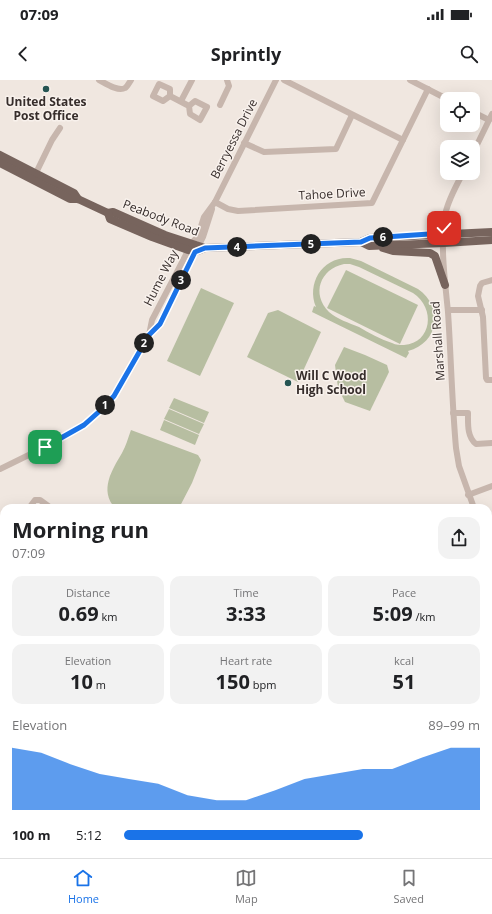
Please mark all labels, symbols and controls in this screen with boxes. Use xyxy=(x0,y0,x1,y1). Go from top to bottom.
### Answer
text: 07:09 xyxy=(20,4,59,24)
text: Sprintly xyxy=(211,42,281,66)
icon: back xyxy=(12,43,34,65)
icon: search xyxy=(458,43,480,65)
marker: United States Post Office xyxy=(41,84,51,94)
map controls xyxy=(440,92,480,180)
button: locate xyxy=(440,92,480,132)
place label: United States Post Office xyxy=(6,93,87,124)
street label: Berryessa Drive xyxy=(206,96,261,182)
button: layers xyxy=(440,140,480,180)
street label: Tahoe Drive xyxy=(298,183,366,204)
street label: Peabody Road xyxy=(121,195,202,240)
pin xyxy=(427,211,461,245)
icon: check xyxy=(433,217,455,239)
pin: 6 xyxy=(373,227,393,247)
text: 6 xyxy=(380,229,386,244)
pin: 5 xyxy=(301,234,321,254)
text: 5 xyxy=(308,236,314,251)
pin: 4 xyxy=(227,237,247,257)
text: 4 xyxy=(234,239,240,254)
street label: Hume Way xyxy=(139,246,182,309)
pin: 3 xyxy=(171,270,191,290)
text: 3 xyxy=(178,272,184,287)
street label: Marshall Road xyxy=(426,301,449,381)
pin: 2 xyxy=(134,333,154,353)
text: 2 xyxy=(141,335,147,350)
place label: Will C Wood High School xyxy=(296,367,367,398)
marker: Will C Wood High School xyxy=(283,378,293,388)
pin: 1 xyxy=(95,395,115,415)
text: 1 xyxy=(102,397,108,412)
pin xyxy=(28,430,62,464)
icon: arrive xyxy=(34,436,56,458)
text: Morning run xyxy=(12,514,149,544)
button: share xyxy=(438,517,480,559)
text: 07:09 xyxy=(12,544,45,562)
text: Distance xyxy=(66,585,110,600)
text: Time xyxy=(233,585,259,600)
text: Pace xyxy=(392,585,416,600)
text: 0.69 xyxy=(59,600,99,627)
text: 3:33 xyxy=(226,600,266,627)
text: 5:09 xyxy=(373,600,413,627)
text: km xyxy=(99,609,117,624)
text: /km xyxy=(413,609,435,624)
text: Elevation xyxy=(65,653,111,668)
text: Heart rate xyxy=(220,653,272,668)
text: kcal xyxy=(394,653,414,668)
text: 10 xyxy=(70,668,93,695)
text: 150 xyxy=(216,668,250,695)
text: 51 xyxy=(393,668,415,695)
text: m xyxy=(93,677,106,692)
text: bpm xyxy=(250,677,276,692)
text: Elevation xyxy=(12,716,67,734)
text: 89–99 m xyxy=(428,716,480,734)
text: 100 m xyxy=(12,826,50,844)
text: 5:12 xyxy=(76,826,102,844)
tab: Home xyxy=(68,867,99,906)
tab: Map xyxy=(235,867,258,906)
tab: Saved xyxy=(393,867,424,906)

